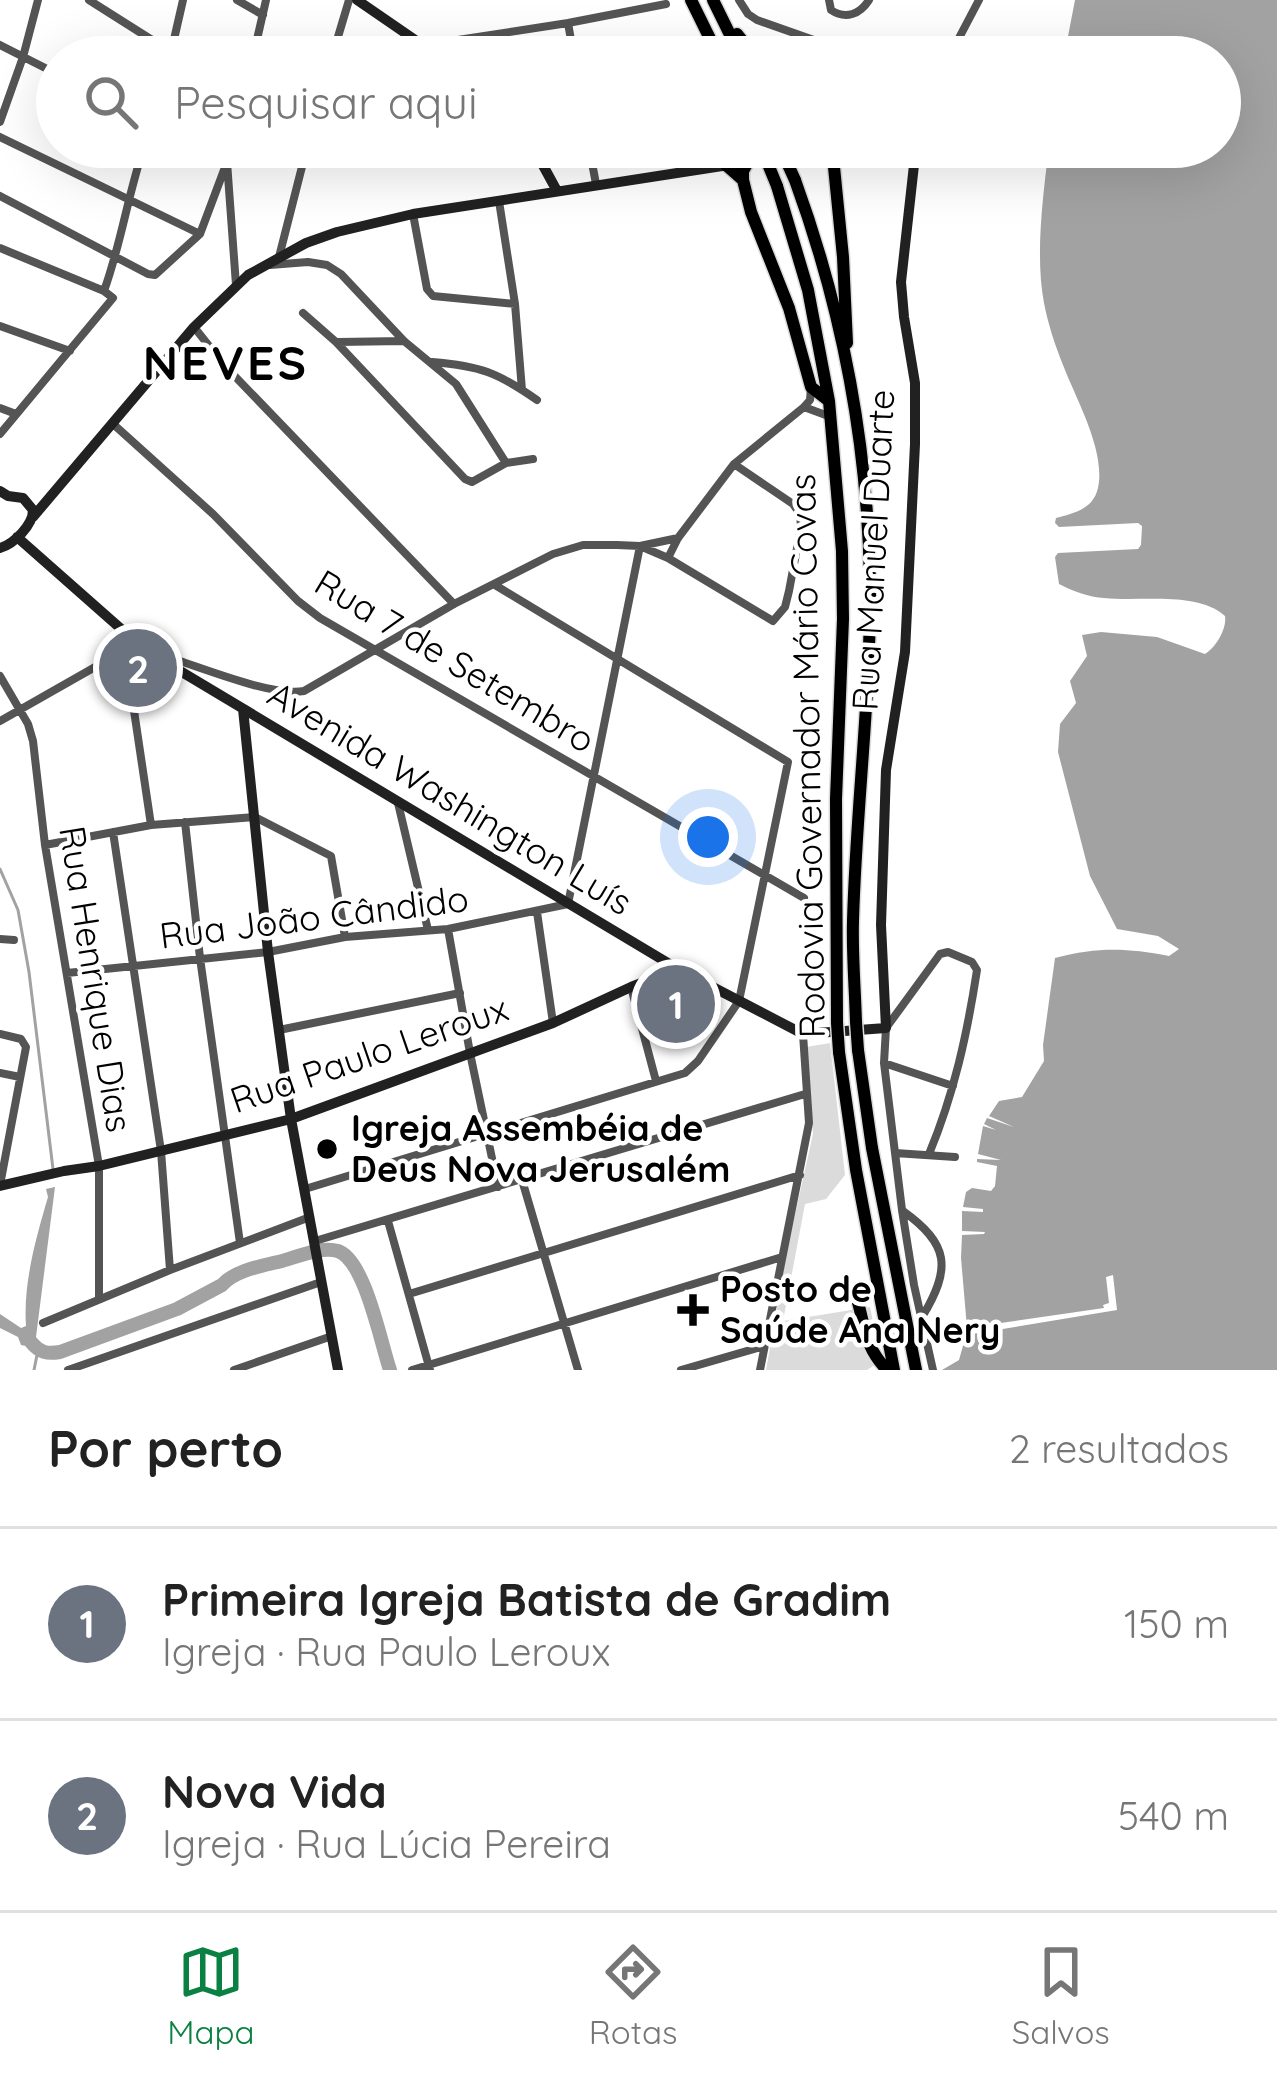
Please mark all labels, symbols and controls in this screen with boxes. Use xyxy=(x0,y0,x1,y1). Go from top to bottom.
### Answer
search box xyxy=(36,36,1241,168)
icon: search xyxy=(78,69,144,135)
text: Pesquisar aqui xyxy=(174,74,478,130)
district label: NEVES xyxy=(143,332,309,392)
street label: Rua Manuel Duarte xyxy=(842,388,903,712)
street label: Rodovia Governador Mário Covas xyxy=(779,473,834,1039)
street label: Rua 7 de Setembro xyxy=(307,559,603,762)
pin: 2 xyxy=(99,623,177,713)
street label: Avenida Washington Luís xyxy=(260,671,640,924)
your location xyxy=(678,807,738,867)
street label: Rua Henrique Dias xyxy=(50,823,143,1135)
street label: Rua João Cândido xyxy=(157,875,471,958)
pin: 1 xyxy=(637,959,715,1049)
street label: Rua Paulo Leroux xyxy=(224,985,514,1122)
place label: Igreja Assembéia de Deus Nova Jerusalém xyxy=(351,1105,730,1191)
marker: Igreja Assembéia de Deus Nova Jerusalém xyxy=(314,1136,340,1162)
place label: Posto de Saúde Ana Nery xyxy=(720,1266,1000,1352)
marker: Posto de Saúde Ana Nery xyxy=(677,1294,709,1326)
text: Por perto xyxy=(48,1416,283,1480)
text: 2 resultados xyxy=(1009,1424,1229,1473)
text: Primeira Igreja Batista de Gradim xyxy=(162,1571,891,1627)
text: 1 xyxy=(79,1599,95,1648)
text: 150 m xyxy=(1124,1599,1229,1648)
text: Igreja · Rua Paulo Leroux xyxy=(162,1627,610,1676)
text: Nova Vida xyxy=(162,1763,387,1819)
text: 2 xyxy=(76,1791,98,1840)
text: 540 m xyxy=(1118,1791,1229,1840)
text: Igreja · Rua Lúcia Pereira xyxy=(162,1819,611,1868)
tab: Mapa xyxy=(167,1939,254,2052)
tab: Rotas xyxy=(589,1939,677,2052)
tab: Salvos xyxy=(1012,1939,1110,2052)

